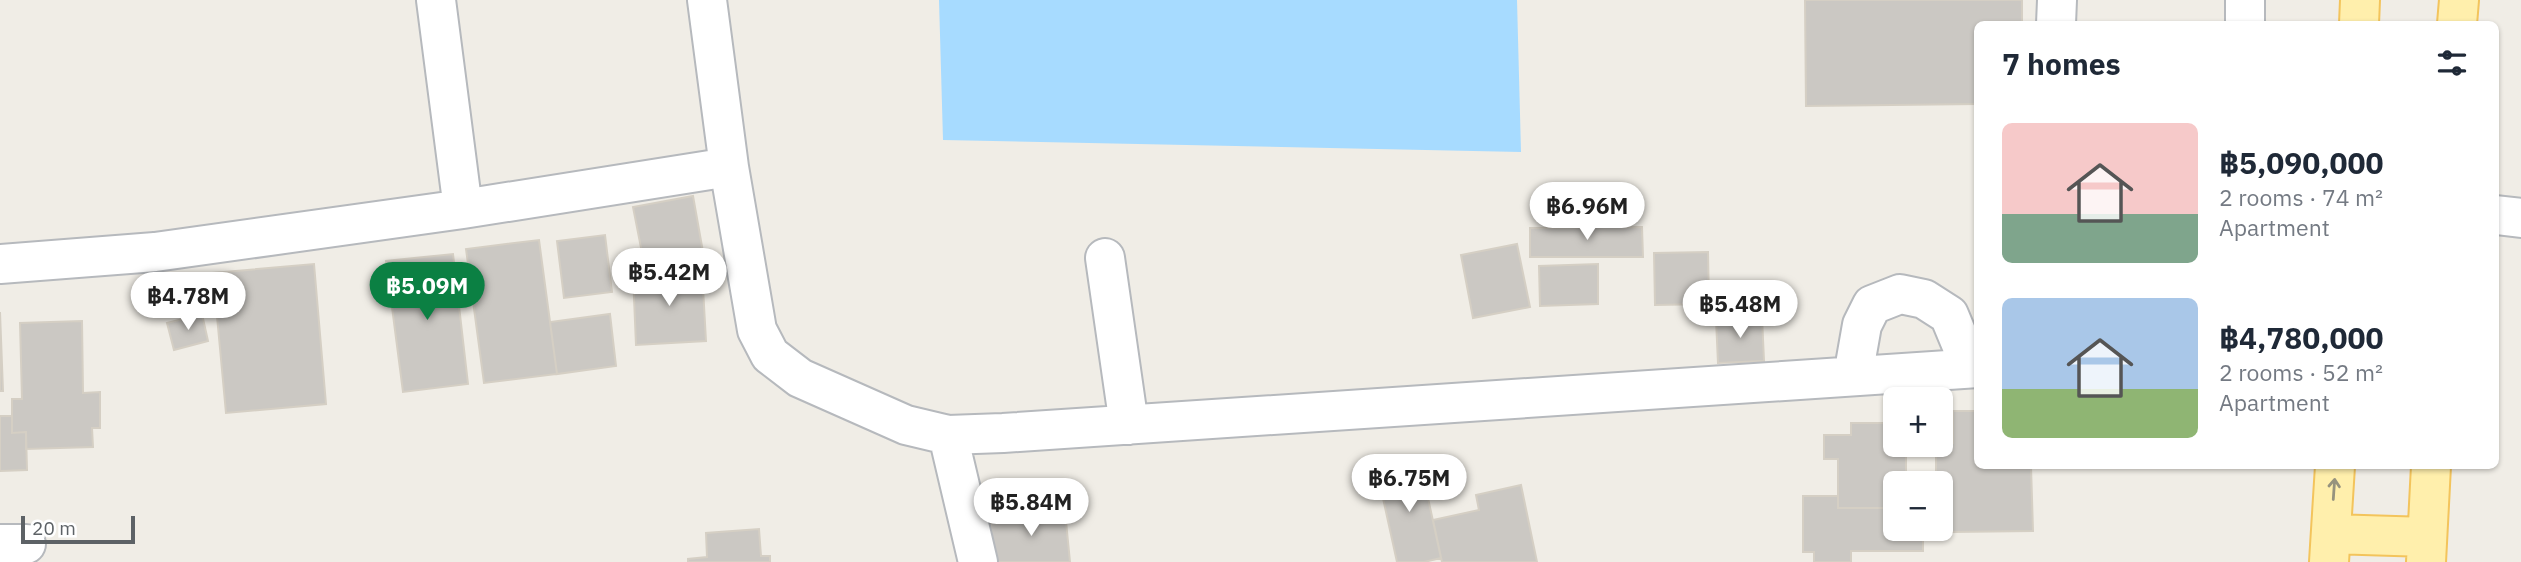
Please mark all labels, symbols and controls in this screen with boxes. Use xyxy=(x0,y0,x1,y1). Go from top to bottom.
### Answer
text: 7 homes xyxy=(2002,44,2121,83)
icon: filters xyxy=(2433,44,2471,82)
text: ฿5,090,000 xyxy=(2219,143,2384,182)
icon: home xyxy=(2058,151,2142,235)
pin: ฿6.96M xyxy=(1530,182,1644,242)
text: 2 rooms · 74 m² xyxy=(2219,182,2383,212)
text: ฿6.96M xyxy=(1546,190,1628,220)
text: Apartment xyxy=(2219,212,2330,242)
pin: ฿5.42M xyxy=(612,248,726,308)
text: ฿5.42M xyxy=(628,256,710,286)
pin: ฿5.09M xyxy=(370,262,484,322)
text: ฿5.09M xyxy=(386,270,468,300)
pin: ฿4.78M xyxy=(131,272,245,332)
text: ฿4.78M xyxy=(147,280,229,310)
pin: ฿5.48M xyxy=(1683,280,1797,340)
text: ฿5.48M xyxy=(1699,288,1781,318)
text: ฿4,780,000 xyxy=(2219,318,2384,357)
icon: home xyxy=(2058,326,2142,410)
text: 2 rooms · 52 m² xyxy=(2219,357,2383,387)
map controls xyxy=(1883,387,1953,541)
button: + xyxy=(1883,387,1953,457)
text: Apartment xyxy=(2219,387,2330,417)
pin: ฿6.75M xyxy=(1352,454,1466,514)
text: ฿6.75M xyxy=(1368,462,1450,492)
button: − xyxy=(1883,471,1953,541)
pin: ฿5.84M xyxy=(974,478,1088,538)
one-way arrow xyxy=(2327,478,2340,501)
text: ฿5.84M xyxy=(990,486,1072,516)
scale bar xyxy=(21,513,135,545)
text: 20 m xyxy=(32,516,76,540)

